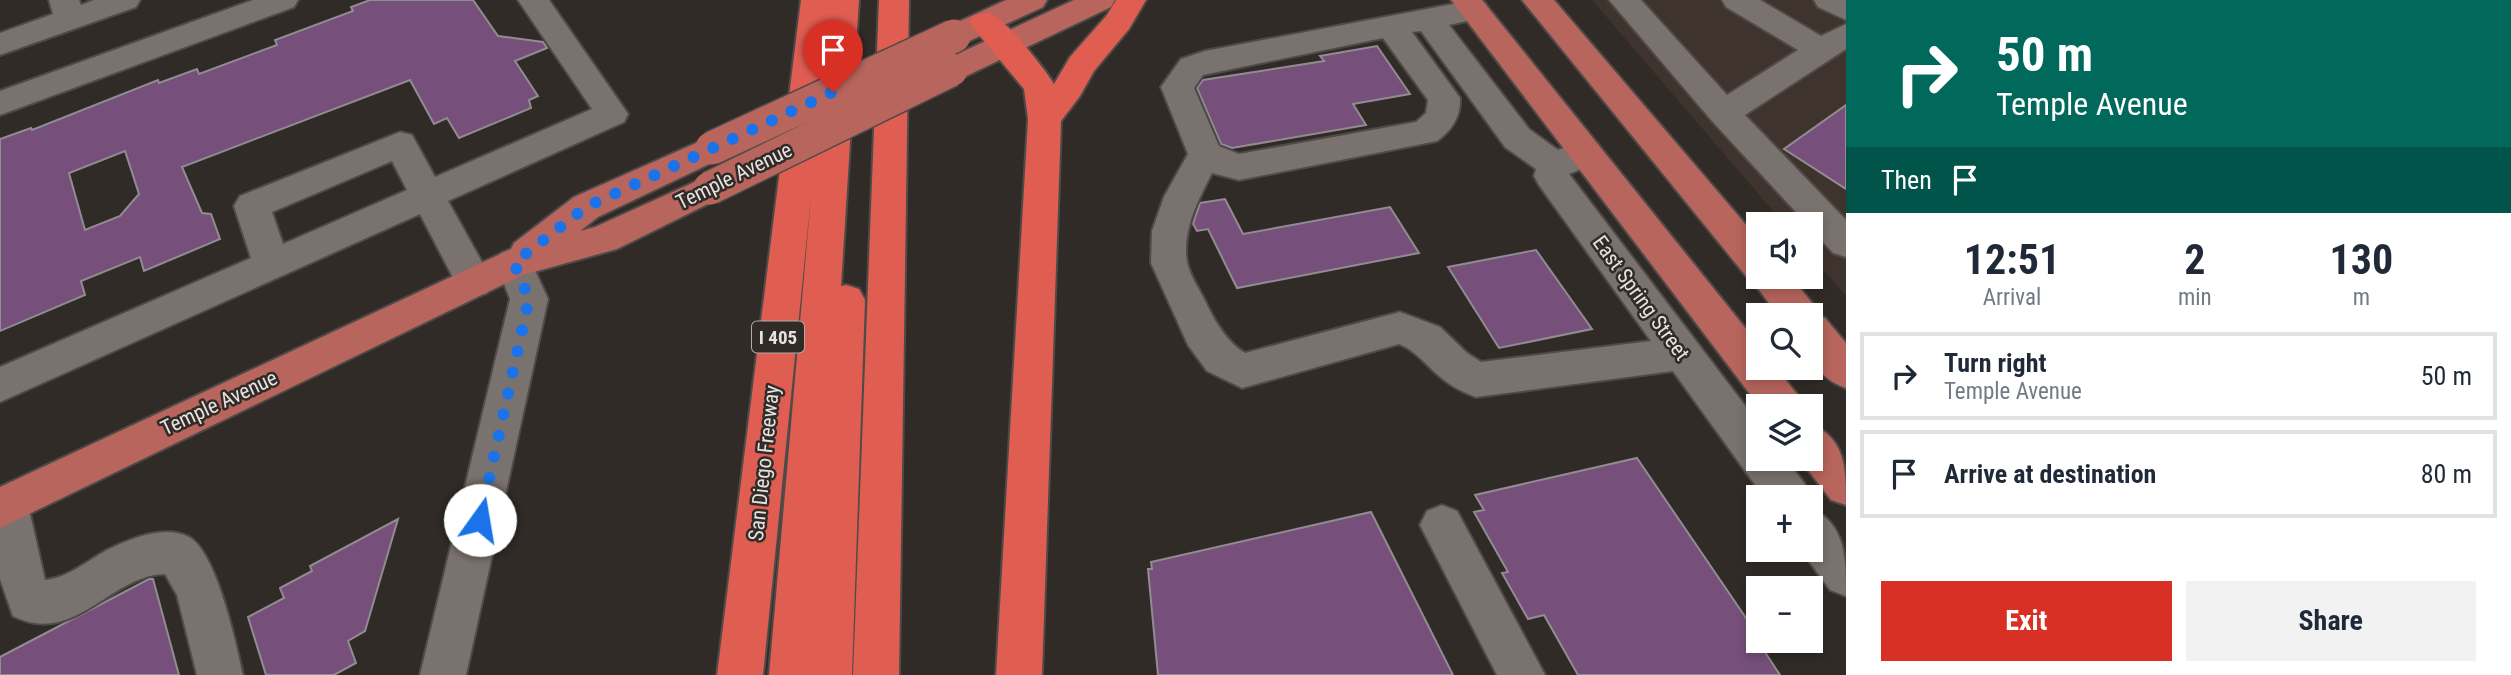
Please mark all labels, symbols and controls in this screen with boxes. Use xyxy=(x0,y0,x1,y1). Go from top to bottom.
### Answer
pin xyxy=(803,20,863,92)
text: 50 m xyxy=(1996,26,2093,83)
icon: right xyxy=(1881,28,1972,119)
icon: arrive xyxy=(814,31,852,69)
text: Temple Avenue xyxy=(1996,85,2188,123)
street label: Temple Avenue xyxy=(672,138,796,214)
icon: arrive xyxy=(1946,161,1984,199)
text: Then xyxy=(1881,165,1932,195)
map controls xyxy=(1746,212,1823,653)
button: sound xyxy=(1746,212,1823,289)
street label: East Spring Street xyxy=(1588,231,1694,365)
text: 12:51 xyxy=(1964,235,2060,284)
text: 2 xyxy=(2184,235,2205,284)
text: 130 xyxy=(2329,235,2393,284)
text: Arrival xyxy=(1983,284,2041,311)
text: min xyxy=(2178,284,2212,311)
text: m xyxy=(2353,284,2370,311)
button: search xyxy=(1746,303,1823,380)
road number: I 405 xyxy=(752,322,804,352)
text: Turn right xyxy=(1944,348,2046,378)
icon: right xyxy=(1885,357,1923,395)
text: 50 m xyxy=(2421,361,2472,391)
street label: Temple Avenue xyxy=(157,365,281,440)
text: Temple Avenue xyxy=(1944,378,2082,405)
street label: San Diego Freeway xyxy=(744,384,784,542)
button: layers xyxy=(1746,394,1823,471)
icon: arrive xyxy=(1885,455,1923,493)
text: Arrive at destination xyxy=(1944,459,2156,489)
text: 80 m xyxy=(2421,459,2472,489)
position arrow xyxy=(443,483,517,557)
button: + xyxy=(1746,485,1823,562)
button: − xyxy=(1746,576,1823,653)
button: Exit xyxy=(1881,581,2172,661)
button: Share xyxy=(2186,581,2476,661)

